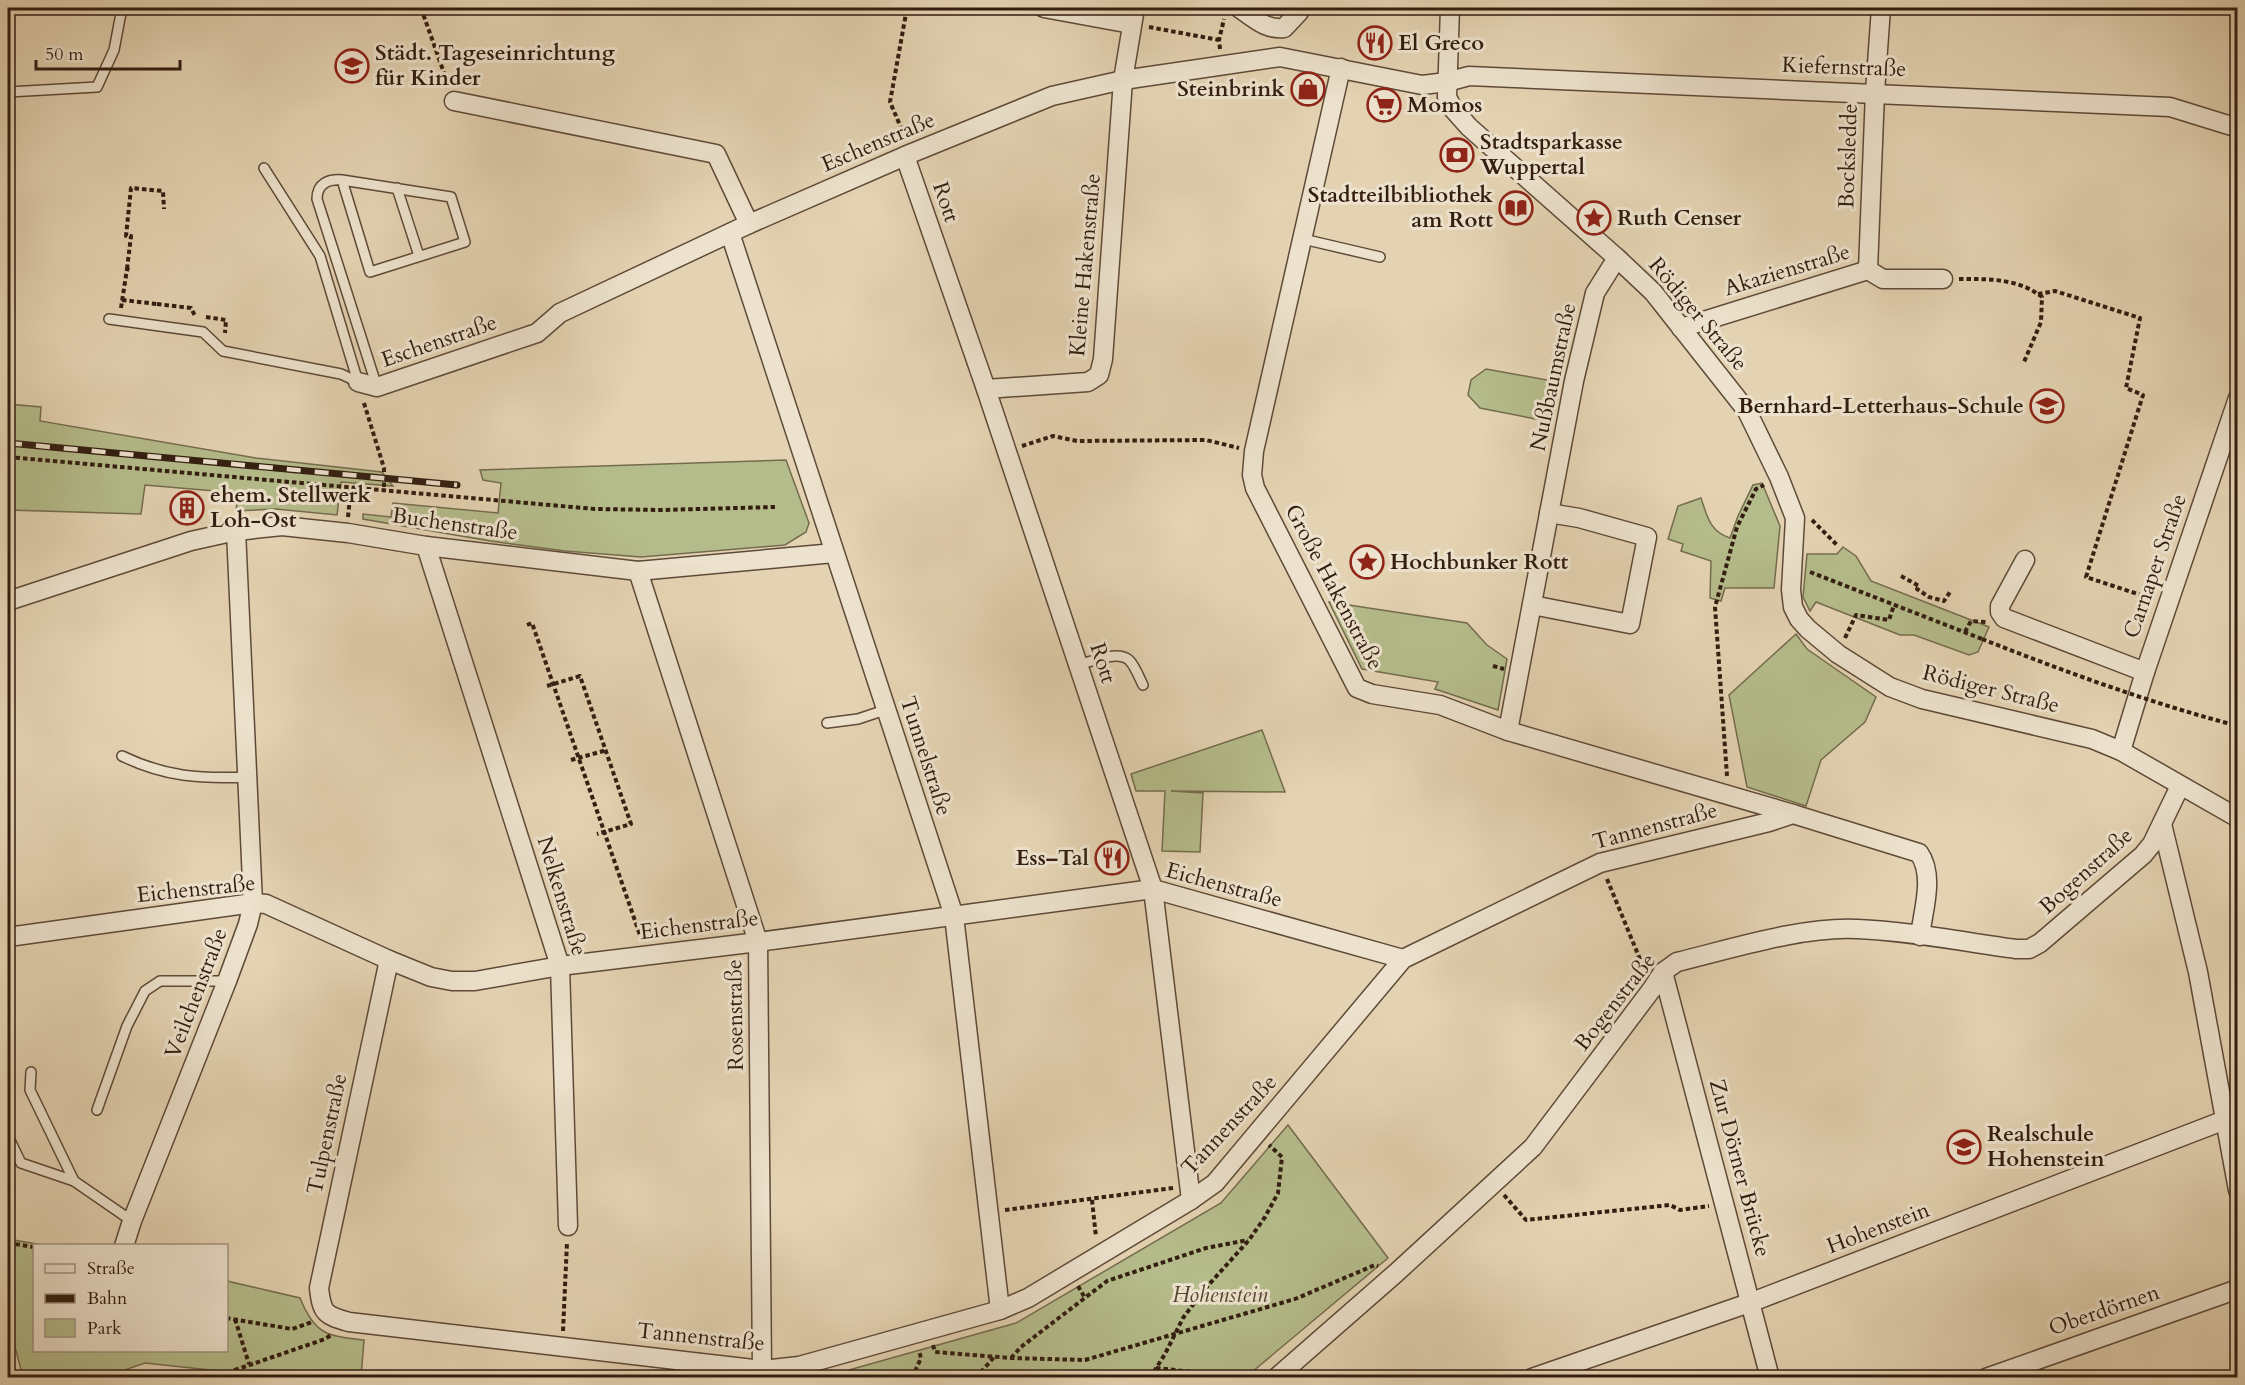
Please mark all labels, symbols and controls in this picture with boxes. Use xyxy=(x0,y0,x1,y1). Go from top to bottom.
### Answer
restaurant icon: El Greco xyxy=(1357,25,1393,61)
place label: El Greco xyxy=(1398,28,1484,58)
scale bar xyxy=(36,33,180,71)
place label: Städt. Tageseinrichtung für Kinder xyxy=(375,38,616,93)
text: 50 m xyxy=(45,42,84,67)
school or university icon: Städt. Tageseinrichtung für Kinder xyxy=(334,48,370,84)
street label: Kiefernstraße xyxy=(1781,50,1907,84)
shop icon: Steinbrink xyxy=(1290,71,1326,107)
place label: Steinbrink xyxy=(1177,74,1285,104)
supermarket icon: Momos xyxy=(1366,87,1402,123)
place label: Momos xyxy=(1407,90,1482,120)
street label: Bocksledde xyxy=(1831,103,1865,209)
street label: Eschenstraße xyxy=(817,105,939,179)
place label: Stadtsparkasse Wuppertal xyxy=(1479,127,1623,182)
bank icon: Stadtsparkasse Wuppertal xyxy=(1439,137,1475,173)
street label: Kleine Hakenstraße xyxy=(1062,172,1108,358)
street label: Rott xyxy=(925,178,967,226)
place label: Stadtteilbibliothek am Rott xyxy=(1308,180,1493,235)
library icon: Stadtteilbibliothek am Rott xyxy=(1498,190,1534,226)
place icon: Ruth Censer xyxy=(1576,200,1612,236)
place label: Ruth Censer xyxy=(1617,203,1742,233)
street label: Akazienstraße xyxy=(1720,237,1854,303)
street label: Rödiger Straße xyxy=(1642,251,1754,377)
street label: Nußbaumstraße xyxy=(1523,300,1583,454)
street label: Eschenstraße xyxy=(377,307,501,375)
school or university icon: Bernhard-Letterhaus-Schule xyxy=(2029,388,2065,424)
place label: Bernhard-Letterhaus-Schule xyxy=(1738,391,2024,421)
place label: ehem. Stellwerk Loh-Ost xyxy=(210,480,371,535)
building icon: ehem. Stellwerk Loh-Ost xyxy=(169,490,205,526)
street label: Carnaper Straße xyxy=(2116,490,2194,642)
street label: Große Hakenstraße xyxy=(1278,499,1390,675)
street label: Buchenstraße xyxy=(390,500,520,548)
place icon: Hochbunker Rott xyxy=(1349,544,1385,580)
place label: Hochbunker Rott xyxy=(1390,547,1568,577)
street label: Rott xyxy=(1082,639,1124,687)
street label: Rödiger Straße xyxy=(1920,658,2062,720)
street label: Tunnelstraße xyxy=(893,693,959,819)
street label: Tannenstraße xyxy=(1589,795,1721,857)
street label: Bogenstraße xyxy=(2033,821,2139,921)
street label: Nelkenstraße xyxy=(530,833,594,959)
restaurant icon: Ess–Tal xyxy=(1094,840,1130,876)
place label: Ess–Tal xyxy=(1015,843,1090,873)
street label: Eichenstraße xyxy=(1162,855,1286,915)
street label: Eichenstraße xyxy=(135,868,257,910)
street label: Eichenstraße xyxy=(638,903,760,947)
street label: Veilchenstraße xyxy=(157,923,235,1063)
street label: Bogenstraße xyxy=(1567,947,1663,1057)
street label: Rosenstraße xyxy=(719,959,751,1071)
street label: Tannenstraße xyxy=(1174,1068,1284,1182)
street label: Tulpenstraße xyxy=(300,1071,354,1197)
street label: Zur Dörner Brücke xyxy=(1702,1076,1778,1260)
place label: Realschule Hohenstein xyxy=(1987,1119,2105,1174)
school or university icon: Realschule Hohenstein xyxy=(1946,1129,1982,1165)
street label: Hohenstein xyxy=(1822,1194,1934,1261)
legend xyxy=(33,1244,228,1352)
text: Straße xyxy=(87,1256,135,1281)
street label: Oberdörnen xyxy=(2045,1277,2164,1343)
park label: Hohenstein xyxy=(1172,1280,1268,1310)
text: Bahn xyxy=(87,1286,128,1311)
street label: Tannenstraße xyxy=(636,1315,766,1359)
text: Park xyxy=(87,1316,122,1341)

